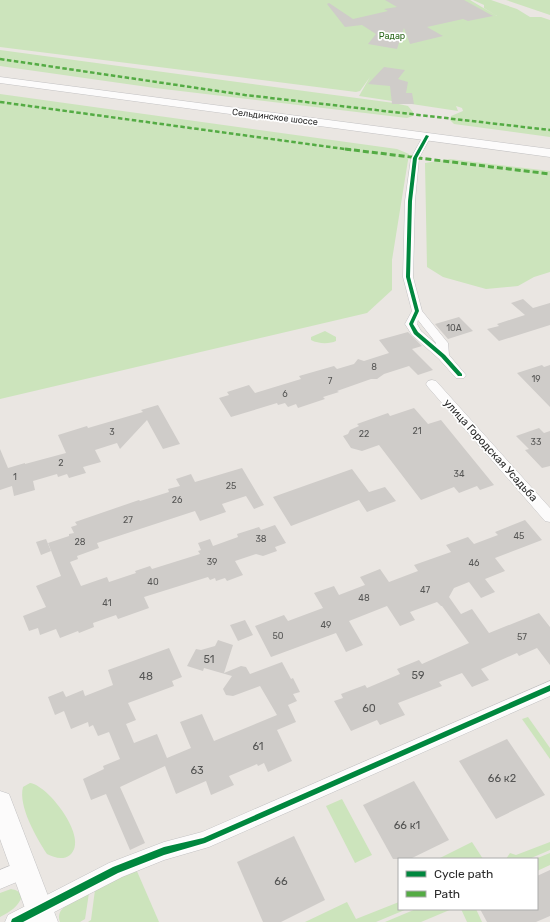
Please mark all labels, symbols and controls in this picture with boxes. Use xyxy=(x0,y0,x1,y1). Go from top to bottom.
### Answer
park label: Радар xyxy=(379,31,405,41)
street label: Сельдинское шоссе xyxy=(232,107,318,127)
house number: 10А xyxy=(446,323,462,333)
house number: 8 xyxy=(371,362,377,372)
house number: 19 xyxy=(531,374,541,384)
house number: 7 xyxy=(328,376,333,386)
house number: 6 xyxy=(282,389,288,399)
street label: улица Городская Усадьба xyxy=(441,396,540,504)
house number: 21 xyxy=(412,426,422,436)
house number: 3 xyxy=(109,427,115,437)
house number: 22 xyxy=(359,429,369,439)
house number: 33 xyxy=(531,437,541,447)
house number: 2 xyxy=(58,458,64,468)
house number: 34 xyxy=(454,469,465,479)
house number: 1 xyxy=(13,472,17,482)
house number: 25 xyxy=(226,481,236,491)
house number: 26 xyxy=(172,495,183,505)
house number: 27 xyxy=(123,515,133,525)
house number: 45 xyxy=(514,531,524,541)
house number: 38 xyxy=(255,534,267,544)
house number: 28 xyxy=(74,537,86,547)
house number: 39 xyxy=(207,557,217,567)
house number: 46 xyxy=(468,558,480,568)
house number: 40 xyxy=(147,577,159,587)
house number: 47 xyxy=(420,585,430,595)
house number: 48 xyxy=(358,593,370,603)
house number: 41 xyxy=(102,598,112,608)
house number: 49 xyxy=(321,620,331,630)
house number: 50 xyxy=(272,631,284,641)
house number: 57 xyxy=(517,632,527,642)
house number: 51 xyxy=(203,653,215,666)
house number: 59 xyxy=(411,669,425,682)
house number: 48 xyxy=(139,670,153,683)
house number: 60 xyxy=(362,702,376,715)
house number: 61 xyxy=(252,740,264,753)
house number: 63 xyxy=(190,764,204,777)
house number: 66 к2 xyxy=(488,772,516,785)
house number: 66 к1 xyxy=(394,819,420,832)
legend xyxy=(398,858,538,910)
text: Cycle path xyxy=(434,867,493,881)
house number: 66 xyxy=(274,875,288,888)
text: Path xyxy=(434,887,460,901)

